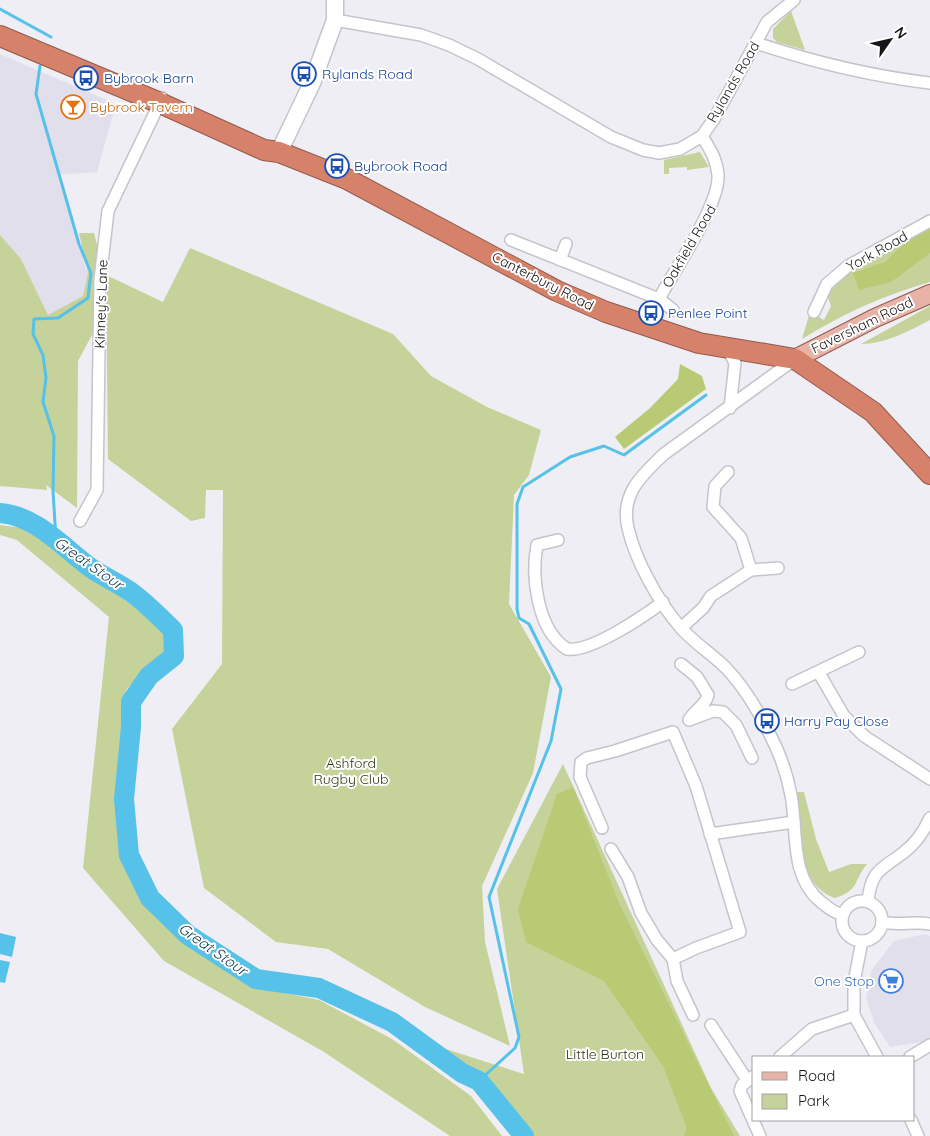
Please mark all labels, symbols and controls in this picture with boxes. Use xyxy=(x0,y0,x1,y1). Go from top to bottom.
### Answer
north arrow xyxy=(865,15,915,65)
text: N xyxy=(890,23,911,42)
street label: Rylands Road xyxy=(703,38,763,126)
bus stop icon: Rylands Road xyxy=(291,61,317,87)
bus stop icon: Bybrook Barn xyxy=(73,65,99,91)
place label: Rylands Road xyxy=(322,65,413,83)
place label: Bybrook Barn xyxy=(104,69,194,87)
bar icon: Bybrook Tavern xyxy=(60,94,86,120)
place label: Bybrook Tavern xyxy=(90,98,193,116)
bus stop icon: Bybrook Road xyxy=(324,153,350,179)
place label: Bybrook Road xyxy=(354,157,448,175)
street label: Oakfield Road xyxy=(658,201,720,291)
street label: York Road xyxy=(843,227,911,275)
street label: Canterbury Road xyxy=(489,248,597,314)
street label: Kinney's Lane xyxy=(90,259,112,349)
street label: Faversham Road xyxy=(808,293,916,357)
bus stop icon: Penlee Point xyxy=(638,300,664,326)
place label: Penlee Point xyxy=(668,304,748,322)
water label: Great Stour xyxy=(51,532,129,595)
bus stop icon: Harry Pay Close xyxy=(754,708,780,734)
place label: Harry Pay Close xyxy=(784,712,889,730)
park label: Ashford Rugby Club xyxy=(314,754,388,788)
water label: Great Stour xyxy=(175,918,253,981)
supermarket icon: One Stop xyxy=(878,968,904,994)
place label: One Stop xyxy=(814,972,874,990)
park label: Little Burton xyxy=(566,1045,644,1063)
legend xyxy=(752,1056,915,1121)
text: Road xyxy=(798,1066,835,1085)
text: Park xyxy=(798,1091,830,1110)

